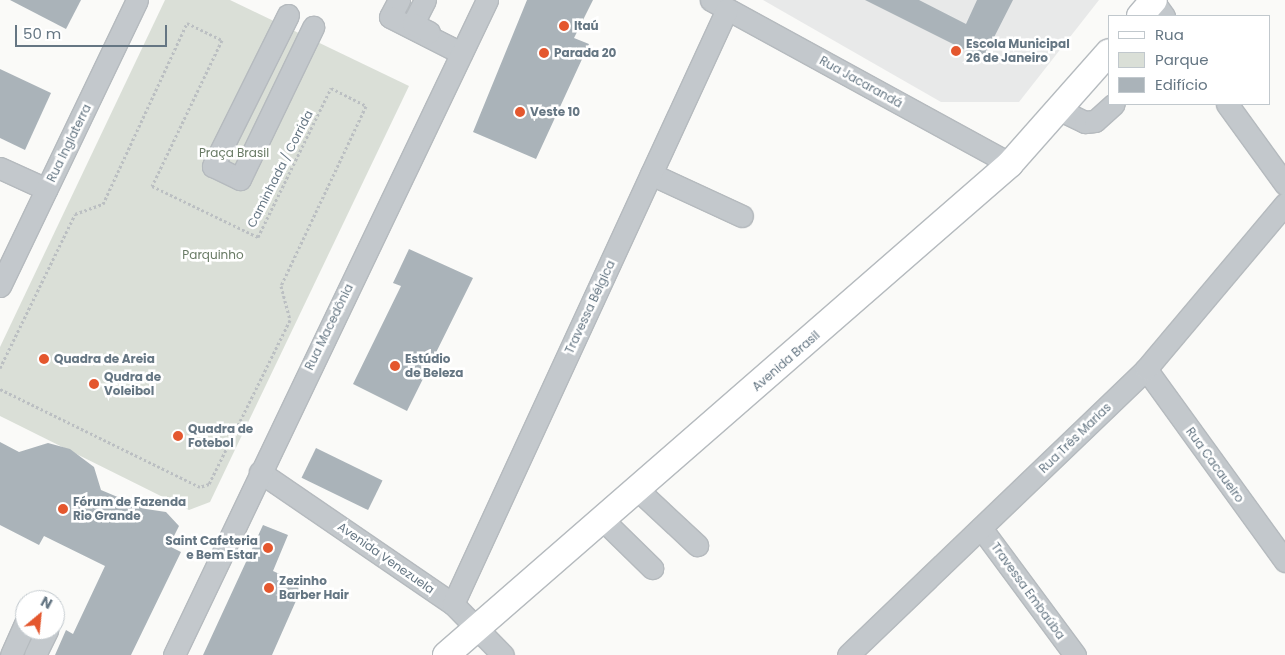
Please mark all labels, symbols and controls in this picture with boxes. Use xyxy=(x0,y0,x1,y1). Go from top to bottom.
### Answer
scale bar xyxy=(18,15,170,47)
legend xyxy=(1108,15,1270,105)
place label: Itaú xyxy=(574,19,599,33)
marker: Itaú xyxy=(558,20,570,32)
text: 50 m xyxy=(23,23,61,44)
text: Rua xyxy=(1155,24,1184,45)
place label: Escola Municipal 26 de Janeiro xyxy=(966,37,1070,65)
marker: Escola Municipal 26 de Janeiro xyxy=(950,45,962,57)
place label: Parada 20 xyxy=(554,46,616,60)
marker: Parada 20 xyxy=(538,47,550,59)
text: Parque xyxy=(1155,49,1208,70)
street label: Rua Jacarandá xyxy=(817,53,905,111)
text: Edifício xyxy=(1155,74,1208,95)
street label: Rua Inglaterra xyxy=(44,102,94,184)
place label: Veste 10 xyxy=(530,105,580,119)
marker: Veste 10 xyxy=(514,106,526,118)
street label: Caminhada / Corrida xyxy=(244,108,316,230)
park label: Praça Brasil xyxy=(199,146,269,160)
park label: Parquinho xyxy=(182,248,244,262)
street label: Travessa Bélgica xyxy=(562,258,618,356)
street label: Rua Macedônia xyxy=(302,282,356,372)
street label: Avenida Brasil xyxy=(749,328,823,394)
place label: Quadra de Areia xyxy=(54,352,155,366)
place label: Estúdio de Beleza xyxy=(405,352,463,380)
marker: Quadra de Areia xyxy=(38,353,50,365)
marker: Estúdio de Beleza xyxy=(389,360,401,372)
place label: Qudra de Voleibol xyxy=(104,370,161,398)
marker: Qudra de Voleibol xyxy=(88,378,100,390)
street label: Rua Três Marias xyxy=(1036,400,1114,476)
place label: Quadra de Fotebol xyxy=(188,422,253,450)
street label: Rua Cacaueiro xyxy=(1183,425,1247,505)
marker: Quadra de Fotebol xyxy=(172,430,184,442)
place label: Fórum de Fazenda Rio Grande xyxy=(73,495,186,523)
marker: Fórum de Fazenda Rio Grande xyxy=(57,503,69,515)
street label: Avenida Venezuela xyxy=(335,519,437,597)
place label: Saint Cafeteria e Bem Estar xyxy=(165,534,258,562)
street label: Travessa Embaúba xyxy=(988,540,1068,642)
marker: Saint Cafeteria e Bem Estar xyxy=(262,542,274,554)
place label: Zezinho Barber Hair xyxy=(279,574,349,602)
marker: Zezinho Barber Hair xyxy=(263,582,275,594)
north arrow xyxy=(15,590,65,640)
text: N xyxy=(37,591,56,614)

